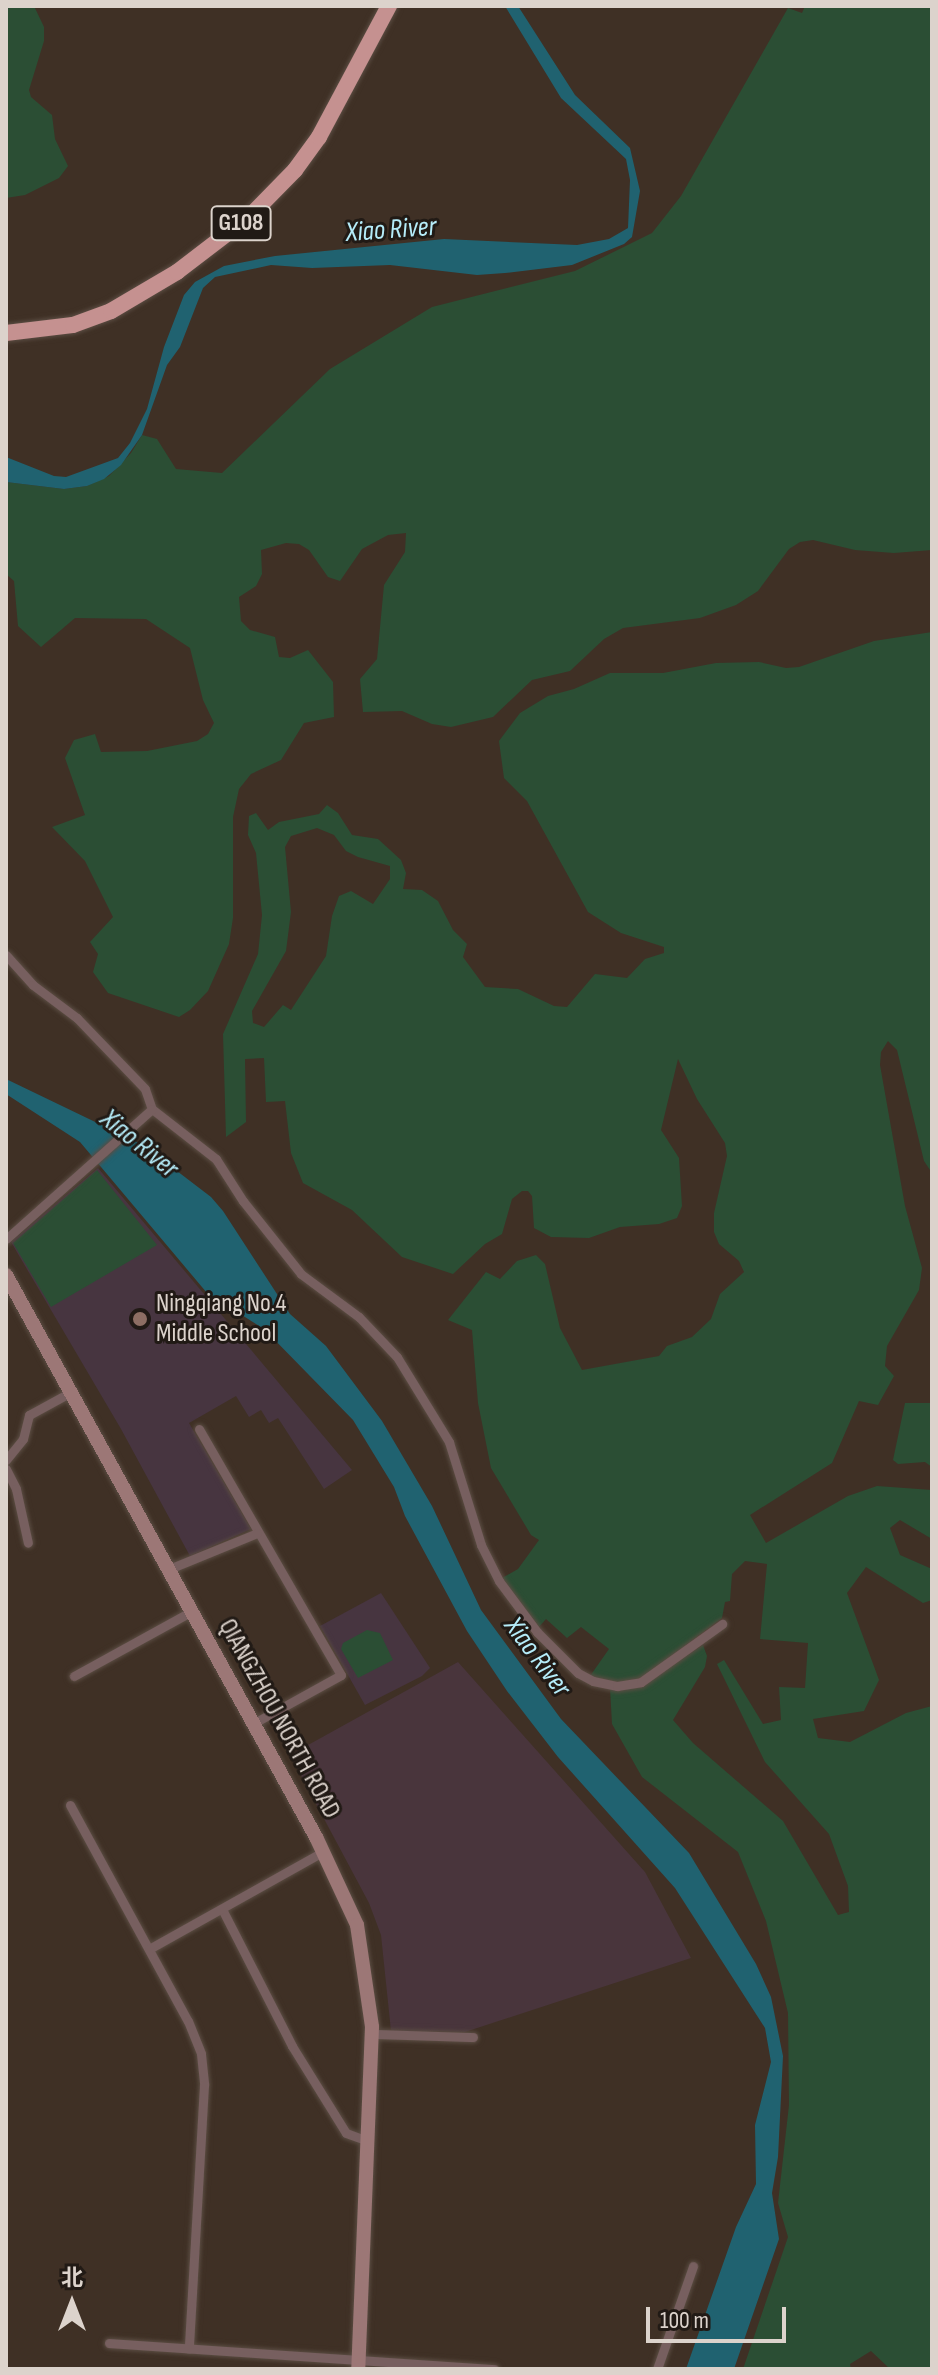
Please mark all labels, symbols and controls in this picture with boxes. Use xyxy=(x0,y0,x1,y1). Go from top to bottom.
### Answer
road number: G108 xyxy=(209,203,273,243)
water label: Xiao River xyxy=(345,210,437,250)
water label: Xiao River xyxy=(93,1102,185,1186)
place label: Ningqiang No.4 Middle School xyxy=(156,1288,286,1350)
marker: Ningqiang No.4 Middle School xyxy=(131,1310,149,1328)
water label: Xiao River xyxy=(496,1611,578,1703)
street label: QIANGZHOU NORTH ROAD xyxy=(211,1614,347,1824)
north arrow xyxy=(32,2263,112,2343)
text: 北 xyxy=(61,2265,83,2292)
scale bar xyxy=(650,2291,790,2341)
text: 100 m xyxy=(660,2306,709,2335)

